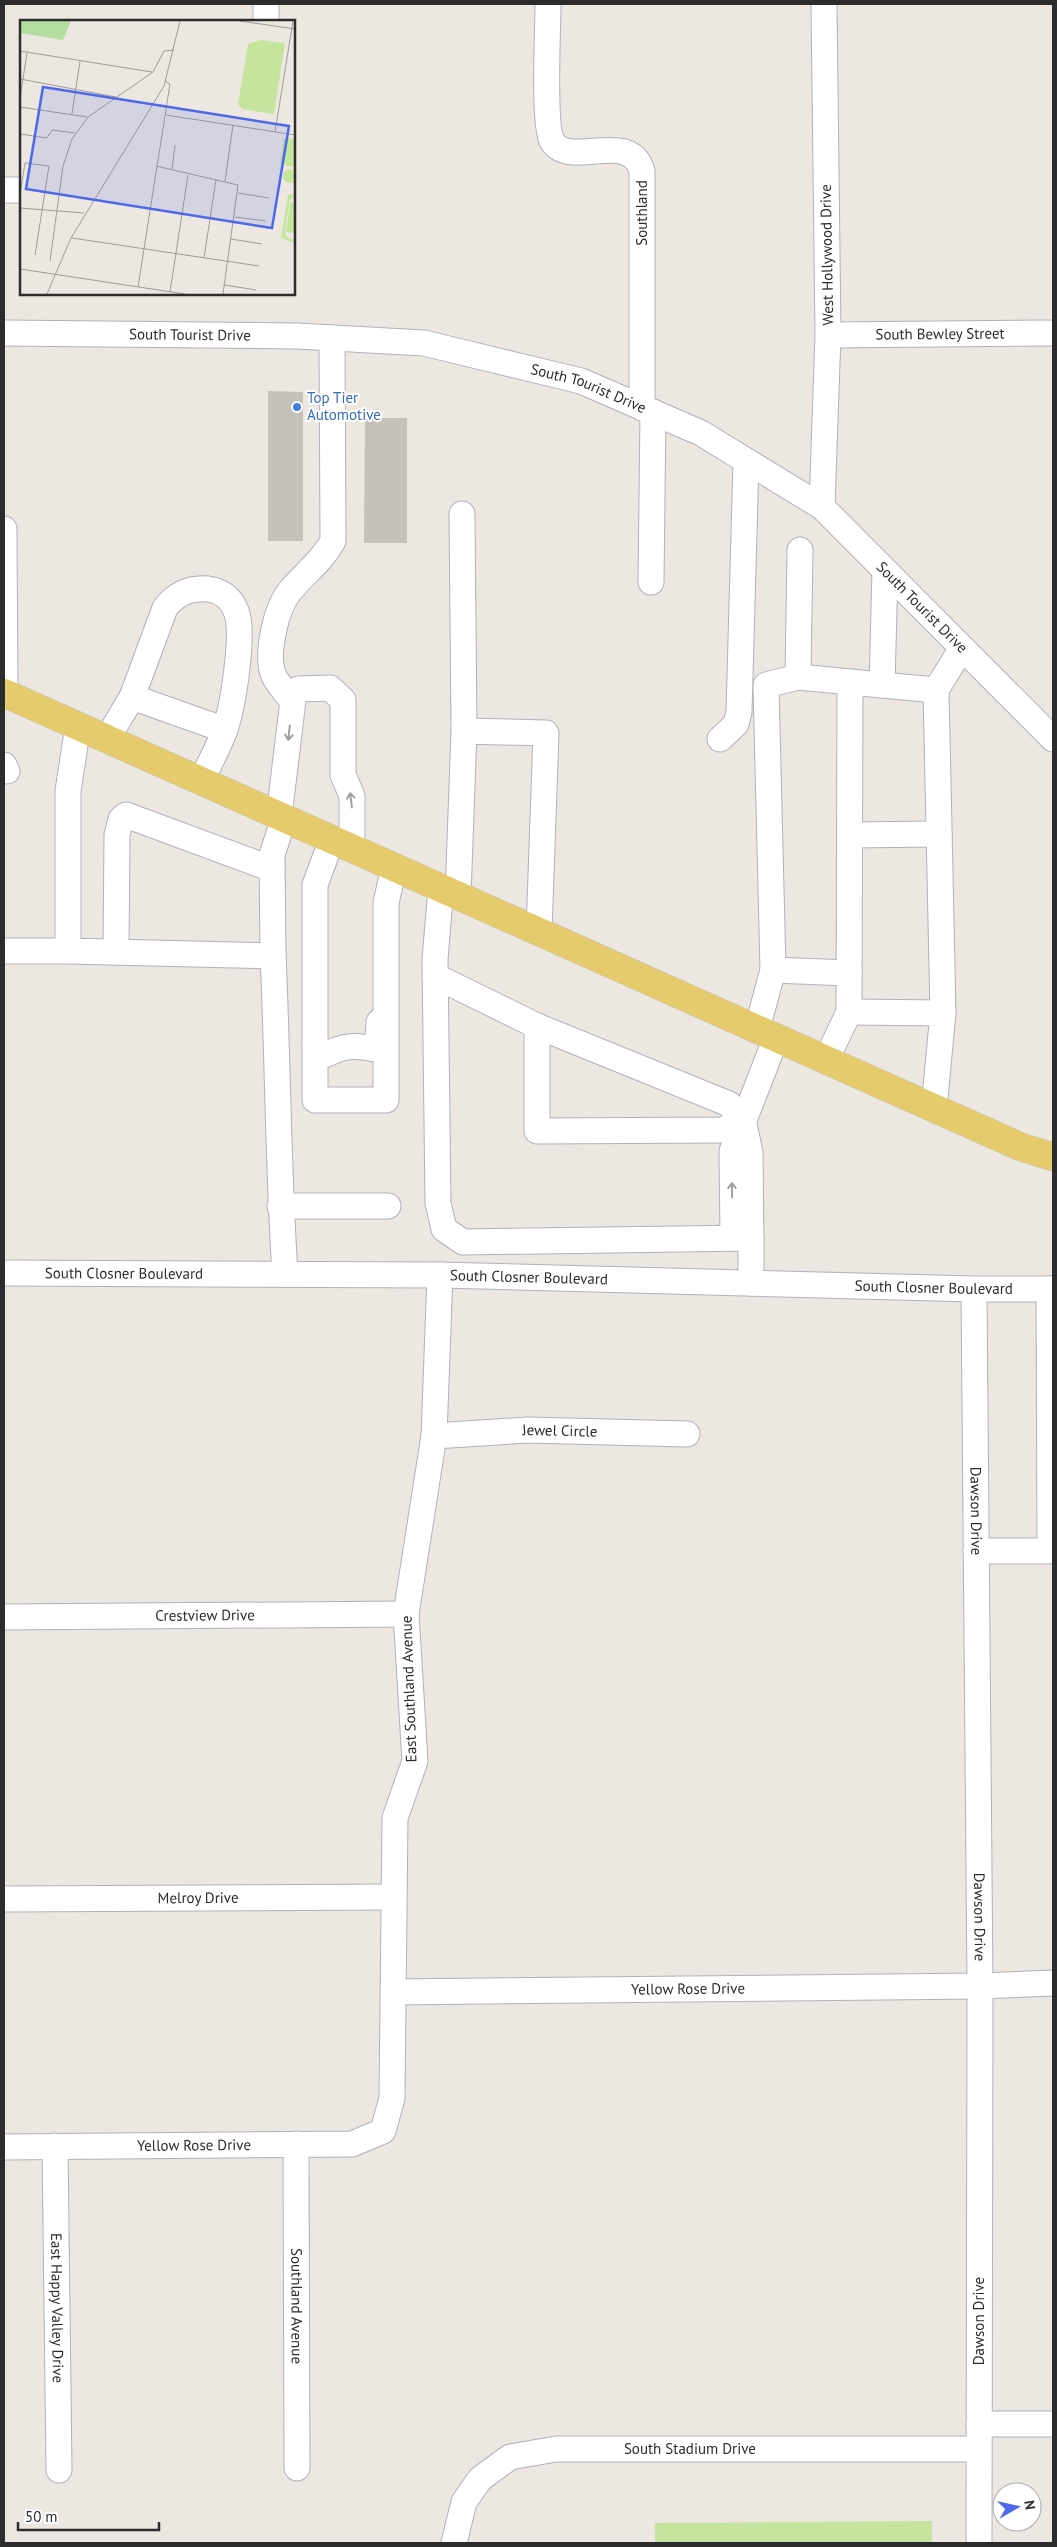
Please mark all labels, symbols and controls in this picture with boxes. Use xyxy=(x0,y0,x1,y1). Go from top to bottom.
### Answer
inset map xyxy=(20,20,295,295)
street label: Southland xyxy=(632,180,651,246)
street label: West Hollywood Drive xyxy=(816,184,837,326)
street label: South Bewley Street xyxy=(875,323,1005,344)
street label: South Tourist Drive xyxy=(129,324,251,345)
street label: South Tourist Drive xyxy=(529,359,649,417)
place label: Top Tier Automotive xyxy=(307,388,381,424)
marker: Top Tier Automotive xyxy=(291,401,303,413)
street label: South Tourist Drive xyxy=(873,557,972,657)
one-way arrow xyxy=(284,724,294,740)
one-way arrow xyxy=(346,792,356,808)
one-way arrow xyxy=(727,1182,737,1198)
street label: South Closner Boulevard xyxy=(45,1263,203,1283)
street label: South Closner Boulevard xyxy=(450,1265,608,1288)
street label: South Closner Boulevard xyxy=(855,1276,1013,1298)
street label: Jewel Circle xyxy=(521,1420,598,1441)
street label: Dawson Drive xyxy=(967,1467,986,1555)
street label: Crestview Drive xyxy=(155,1605,255,1625)
street label: East Southland Avenue xyxy=(396,1615,421,1763)
street label: Dawson Drive xyxy=(970,1873,990,1961)
street label: Melroy Drive xyxy=(157,1888,239,1907)
street label: Yellow Rose Drive xyxy=(631,1978,745,1999)
street label: Yellow Rose Drive xyxy=(137,2135,251,2155)
street label: East Happy Valley Drive xyxy=(47,2233,68,2383)
street label: Southland Avenue xyxy=(287,2248,307,2364)
street label: Dawson Drive xyxy=(969,2277,988,2365)
street label: South Stadium Drive xyxy=(624,2439,756,2458)
north arrow xyxy=(992,2482,1042,2532)
text: N xyxy=(1020,2499,1039,2511)
scale bar xyxy=(18,2500,159,2532)
text: 50 m xyxy=(25,2507,58,2526)

